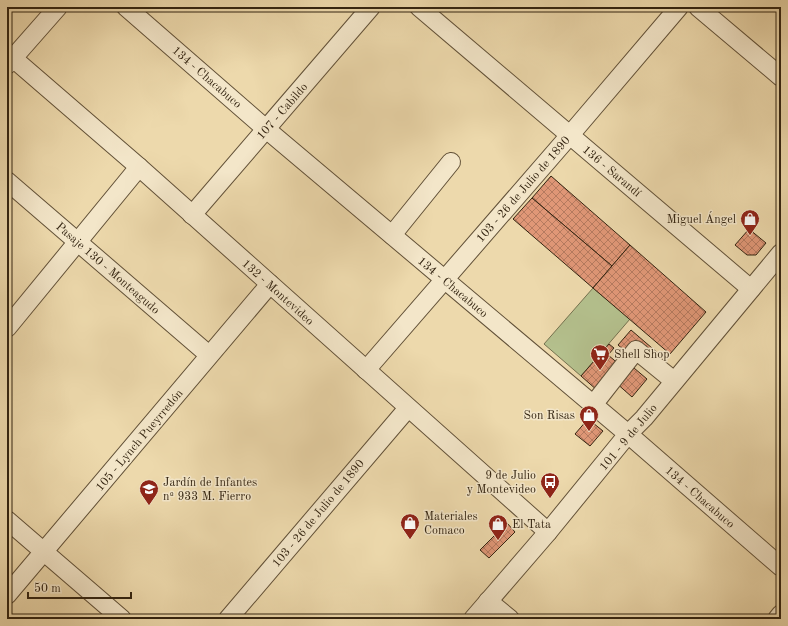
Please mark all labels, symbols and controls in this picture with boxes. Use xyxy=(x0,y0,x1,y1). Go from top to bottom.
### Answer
street label: 134 - Chacabuco xyxy=(169,45,243,111)
street label: 107 - Cabildo xyxy=(255,81,311,142)
street label: 103 - 26 de Julio de 1890 xyxy=(475,134,573,245)
street label: 136 - Sarandí xyxy=(580,144,643,200)
shop icon: Miguel Ángel xyxy=(739,208,761,236)
place label: Miguel Ángel xyxy=(667,211,736,226)
street label: Pasaje 130 - Monteagudo xyxy=(53,221,161,317)
street label: 134 - Chacabuco xyxy=(415,255,490,320)
street label: 132 - Montevideo xyxy=(239,258,315,328)
supermarket icon: Shell Shop xyxy=(589,343,611,371)
place label: Shell Shop xyxy=(614,349,669,361)
street label: 105 - Lynch Pueyrredón xyxy=(93,387,186,494)
street label: 101 - 9 de Julio xyxy=(598,402,660,473)
shop icon: Son Risas xyxy=(578,404,600,432)
place label: Son Risas xyxy=(524,410,575,422)
street label: 103 - 26 de Julio de 1890 xyxy=(270,458,367,570)
street label: 134 - Chacabuco xyxy=(662,465,736,531)
place label: 9 de Julio y Montevideo xyxy=(467,470,536,496)
bus stop icon: 9 de Julio y Montevideo xyxy=(539,471,561,499)
place label: Jardín de Infantes nº 933 M. Fierro xyxy=(163,477,257,503)
school or university icon: Jardín de Infantes nº 933 M. Fierro xyxy=(138,478,160,506)
place label: Materiales Comaco xyxy=(424,511,478,537)
shop icon: Materiales Comaco xyxy=(399,512,421,540)
shop icon: El Tata xyxy=(487,513,509,541)
place label: El Tata xyxy=(512,519,551,531)
scale bar xyxy=(28,574,131,600)
text: 50 m xyxy=(34,582,61,595)

